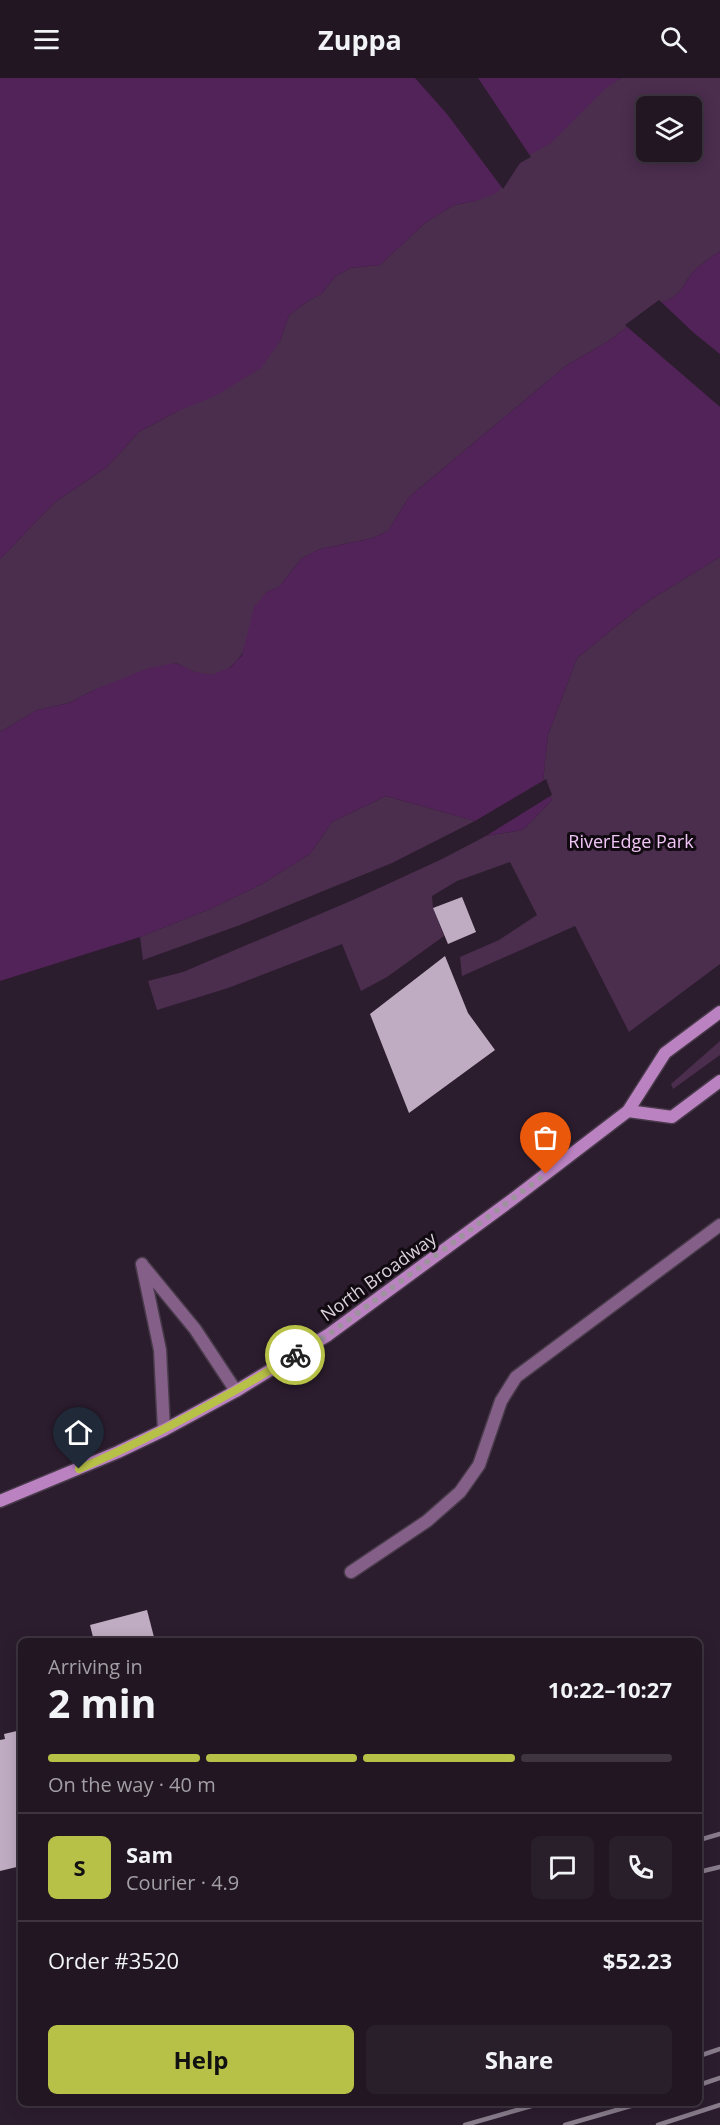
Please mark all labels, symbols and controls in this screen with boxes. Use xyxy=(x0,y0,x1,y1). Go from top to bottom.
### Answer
text: Zuppa xyxy=(318,21,402,58)
icon: menu xyxy=(30,23,63,56)
icon: search xyxy=(657,23,690,56)
map controls xyxy=(636,96,702,162)
button: layers xyxy=(636,96,702,162)
park label: RiverEdge Park xyxy=(568,829,694,853)
pin xyxy=(520,1112,571,1174)
icon: bag xyxy=(529,1121,562,1154)
street label: North Broadway xyxy=(315,1225,442,1326)
courier xyxy=(265,1325,325,1385)
icon: bike xyxy=(279,1339,312,1372)
pin xyxy=(53,1407,104,1469)
icon: home xyxy=(62,1416,95,1449)
text: Arriving in xyxy=(48,1653,143,1680)
text: 10:22–10:27 xyxy=(548,1674,672,1704)
text: 2 min xyxy=(48,1676,156,1729)
text: On the way · 40 m xyxy=(48,1771,216,1798)
button: chat xyxy=(531,1836,594,1899)
button: phone xyxy=(609,1836,672,1899)
text: Sam xyxy=(126,1839,173,1869)
text: S xyxy=(73,1852,86,1882)
text: Courier · 4.9 xyxy=(126,1869,239,1896)
text: Order #3520 xyxy=(48,1945,179,1975)
text: $52.23 xyxy=(603,1945,672,1975)
button: Help xyxy=(48,2025,354,2094)
button: Share xyxy=(366,2025,672,2094)

